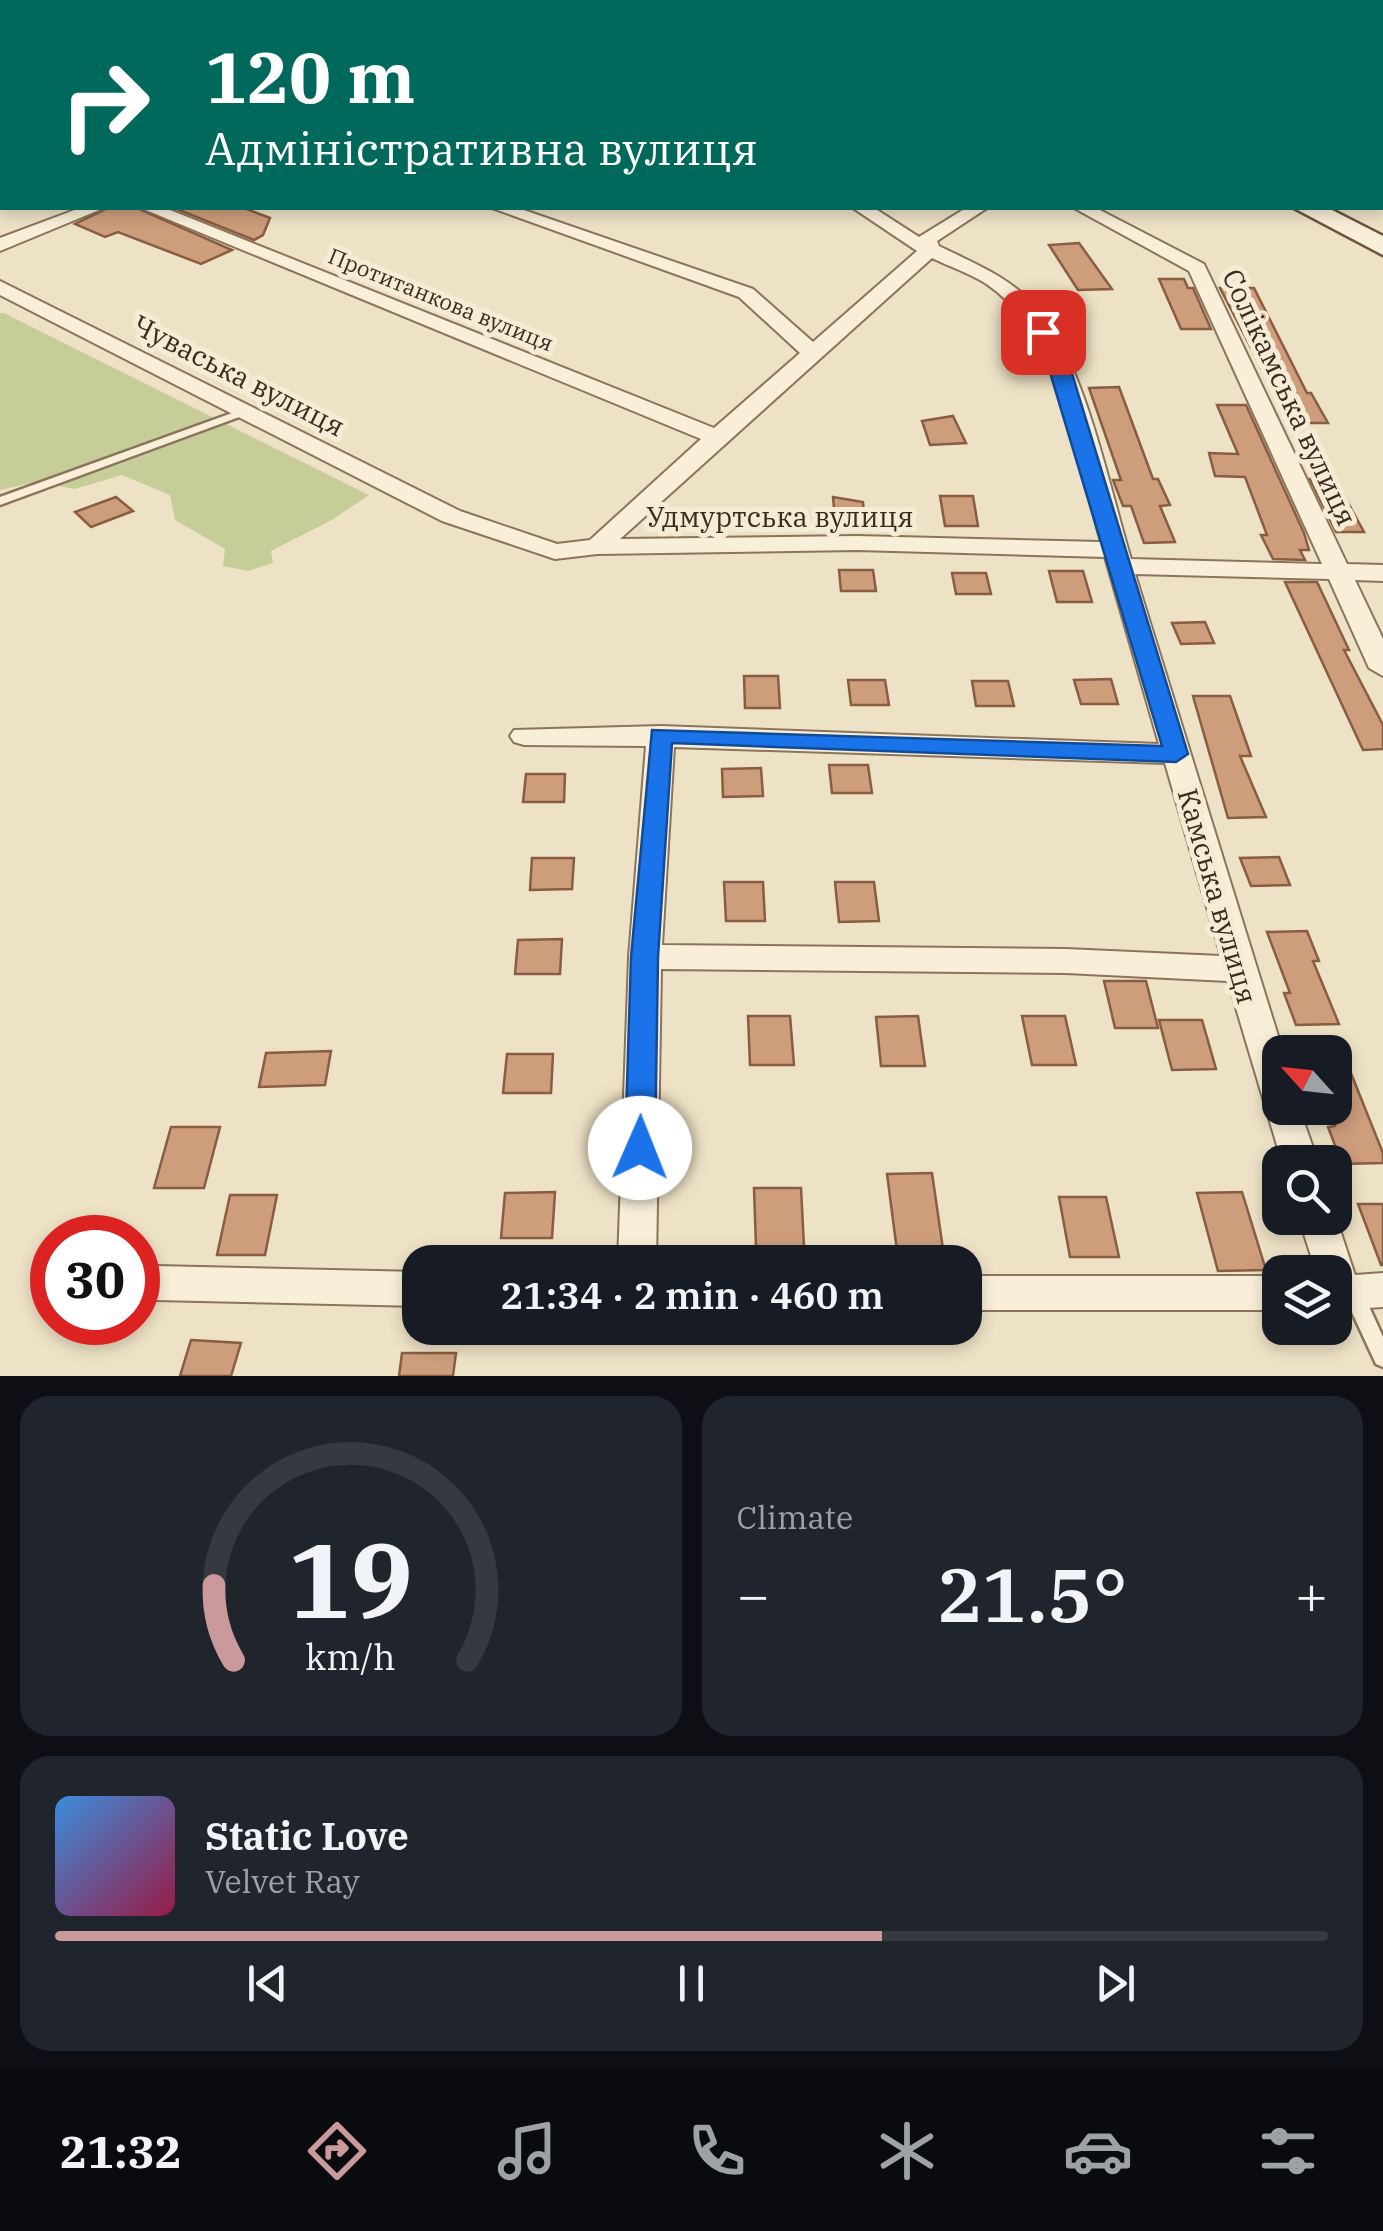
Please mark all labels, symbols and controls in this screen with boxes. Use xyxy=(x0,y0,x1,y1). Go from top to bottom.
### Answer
text: 120 m xyxy=(205,31,415,122)
icon: right xyxy=(40,40,170,170)
text: Адміністративна вулиця xyxy=(205,119,758,177)
street label: Протитанкова вулиця xyxy=(324,241,558,357)
street label: Солікамська вулиця xyxy=(1214,263,1366,531)
pin xyxy=(1001,290,1086,375)
icon: arrive xyxy=(1016,305,1071,360)
street label: Чуваська вулиця xyxy=(127,306,351,444)
street label: Удмуртська вулиця xyxy=(646,498,914,535)
street label: Камська вулиця xyxy=(1170,784,1266,1008)
north arrow xyxy=(1262,1035,1352,1125)
map controls xyxy=(1262,1035,1352,1345)
position arrow xyxy=(588,1096,692,1200)
button: search xyxy=(1262,1145,1352,1235)
speed limit sign: 30 xyxy=(30,1215,160,1345)
button: layers xyxy=(1262,1255,1352,1345)
text: 21:34 · 2 min · 460 m xyxy=(500,1270,884,1319)
text: Climate xyxy=(737,1496,853,1538)
text: 19 xyxy=(288,1511,413,1647)
text: 21.5° xyxy=(937,1545,1128,1643)
text: − xyxy=(737,1559,770,1630)
text: + xyxy=(1295,1559,1328,1630)
text: km/h xyxy=(306,1633,396,1680)
text: Static Love xyxy=(205,1811,409,1860)
text: Velvet Ray xyxy=(205,1860,360,1902)
icon: previous xyxy=(240,1956,295,2011)
icon: pause xyxy=(664,1956,719,2011)
icon: next xyxy=(1088,1956,1143,2011)
icon: directions xyxy=(302,2116,372,2186)
icon: music xyxy=(492,2116,562,2186)
icon: phone xyxy=(682,2116,752,2186)
icon: climate xyxy=(872,2116,942,2186)
icon: car xyxy=(1063,2116,1133,2186)
icon: filters xyxy=(1253,2116,1323,2186)
text: 21:32 xyxy=(60,2122,182,2180)

